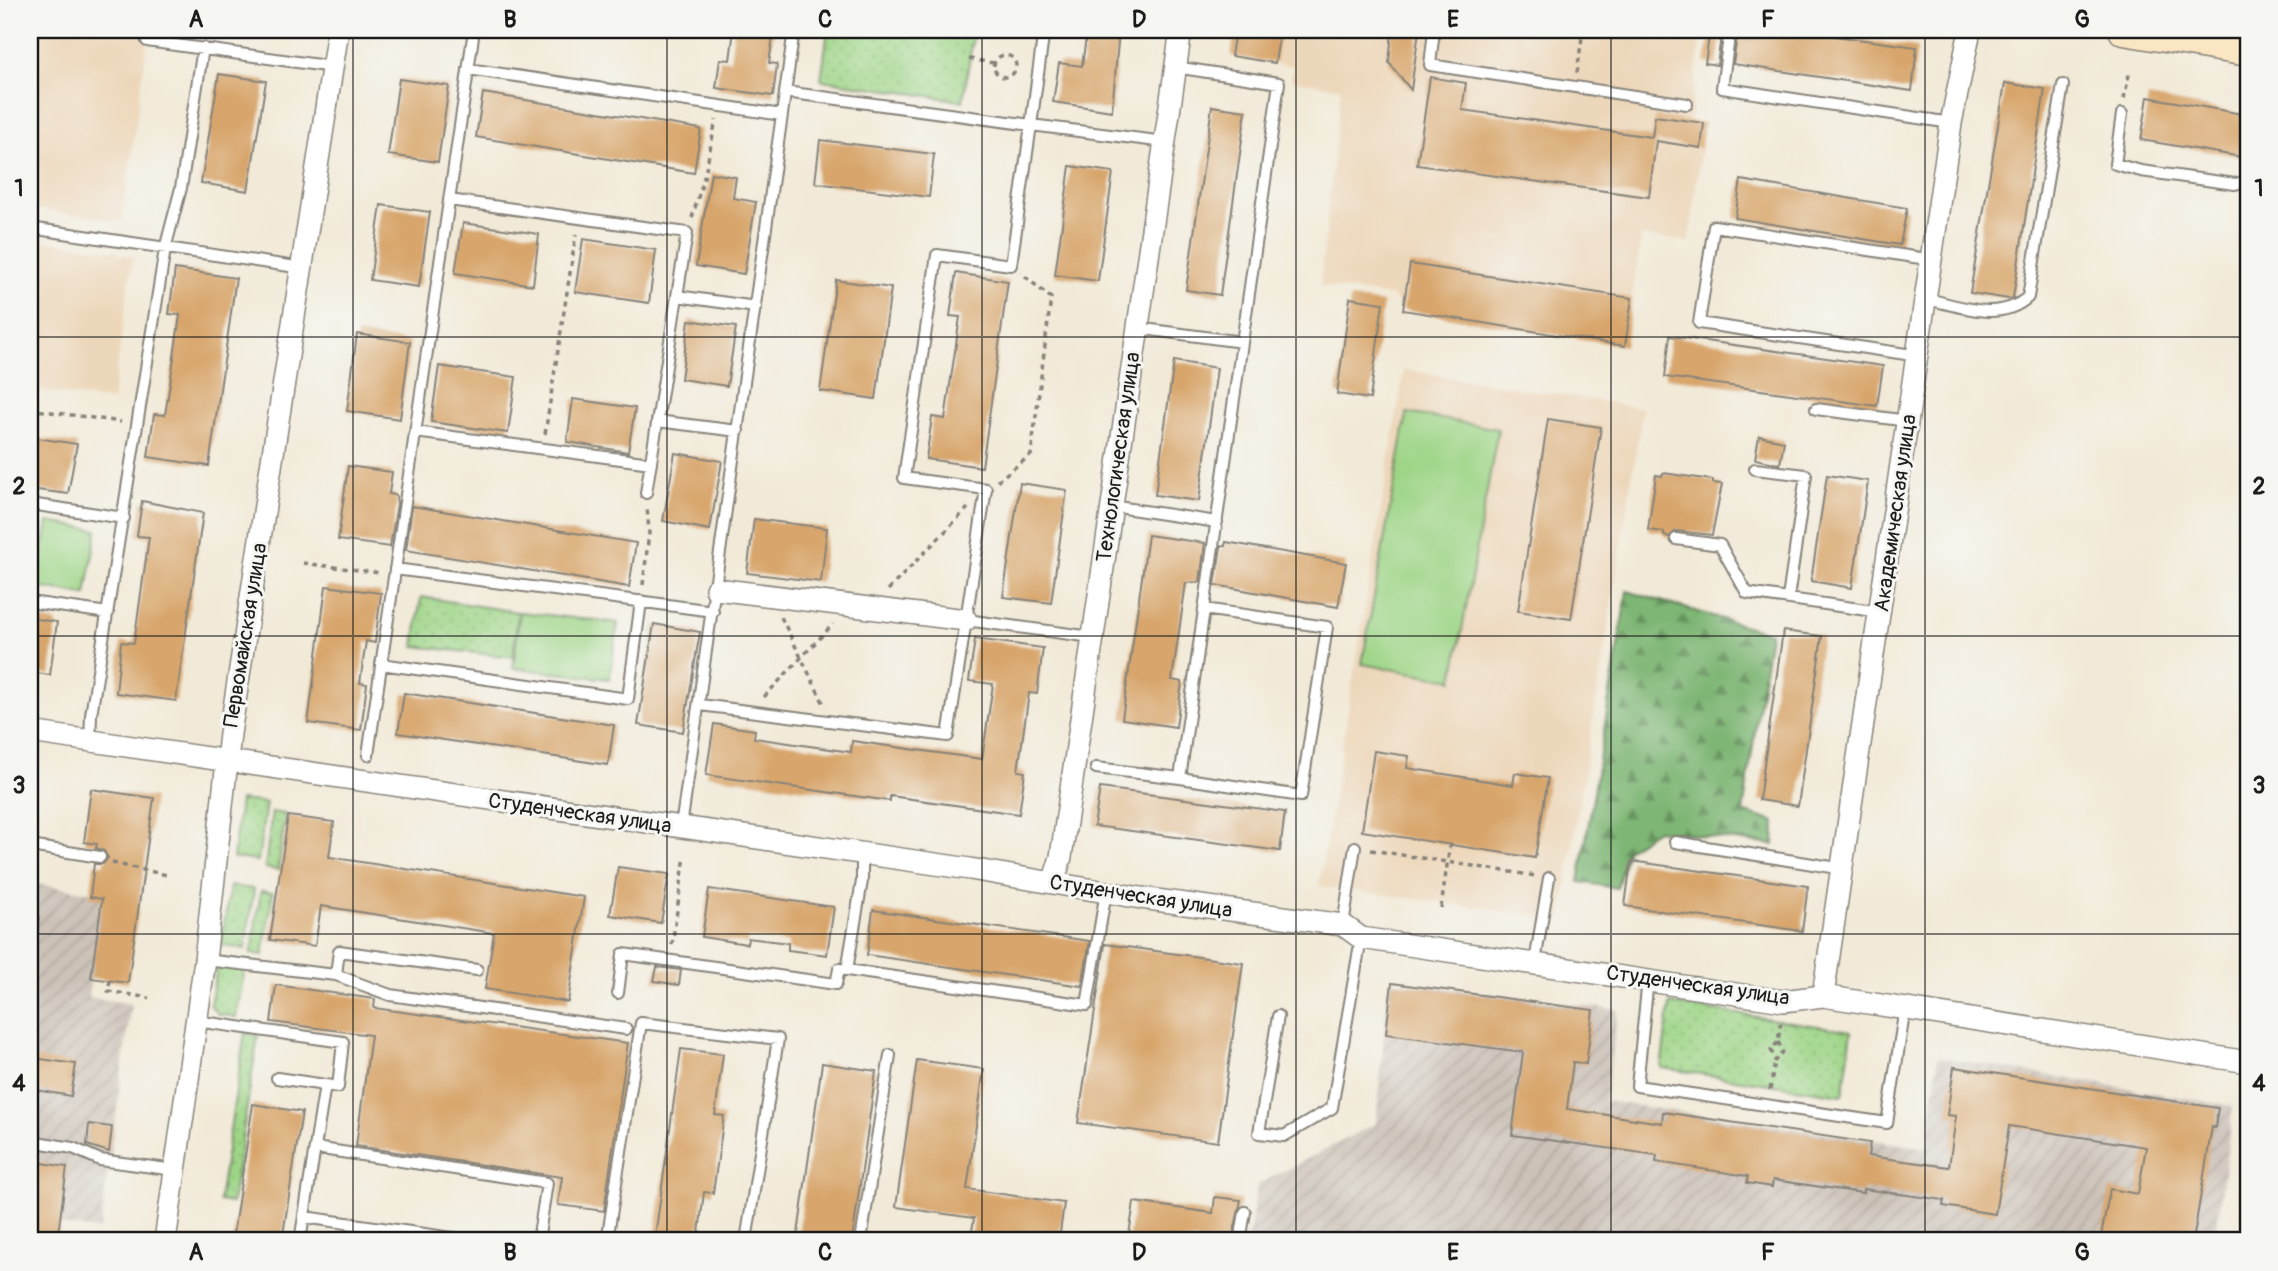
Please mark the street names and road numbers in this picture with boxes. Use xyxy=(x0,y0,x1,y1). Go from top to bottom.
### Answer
street label: Технологическая улица xyxy=(1090,350,1147,564)
street label: Академическая улица xyxy=(1868,413,1923,614)
street label: Первомайская улица xyxy=(218,541,273,729)
street label: Студенческая улица xyxy=(487,787,673,840)
street label: Студенческая улица xyxy=(1048,869,1234,924)
street label: Студенческая улица xyxy=(1605,959,1791,1012)

